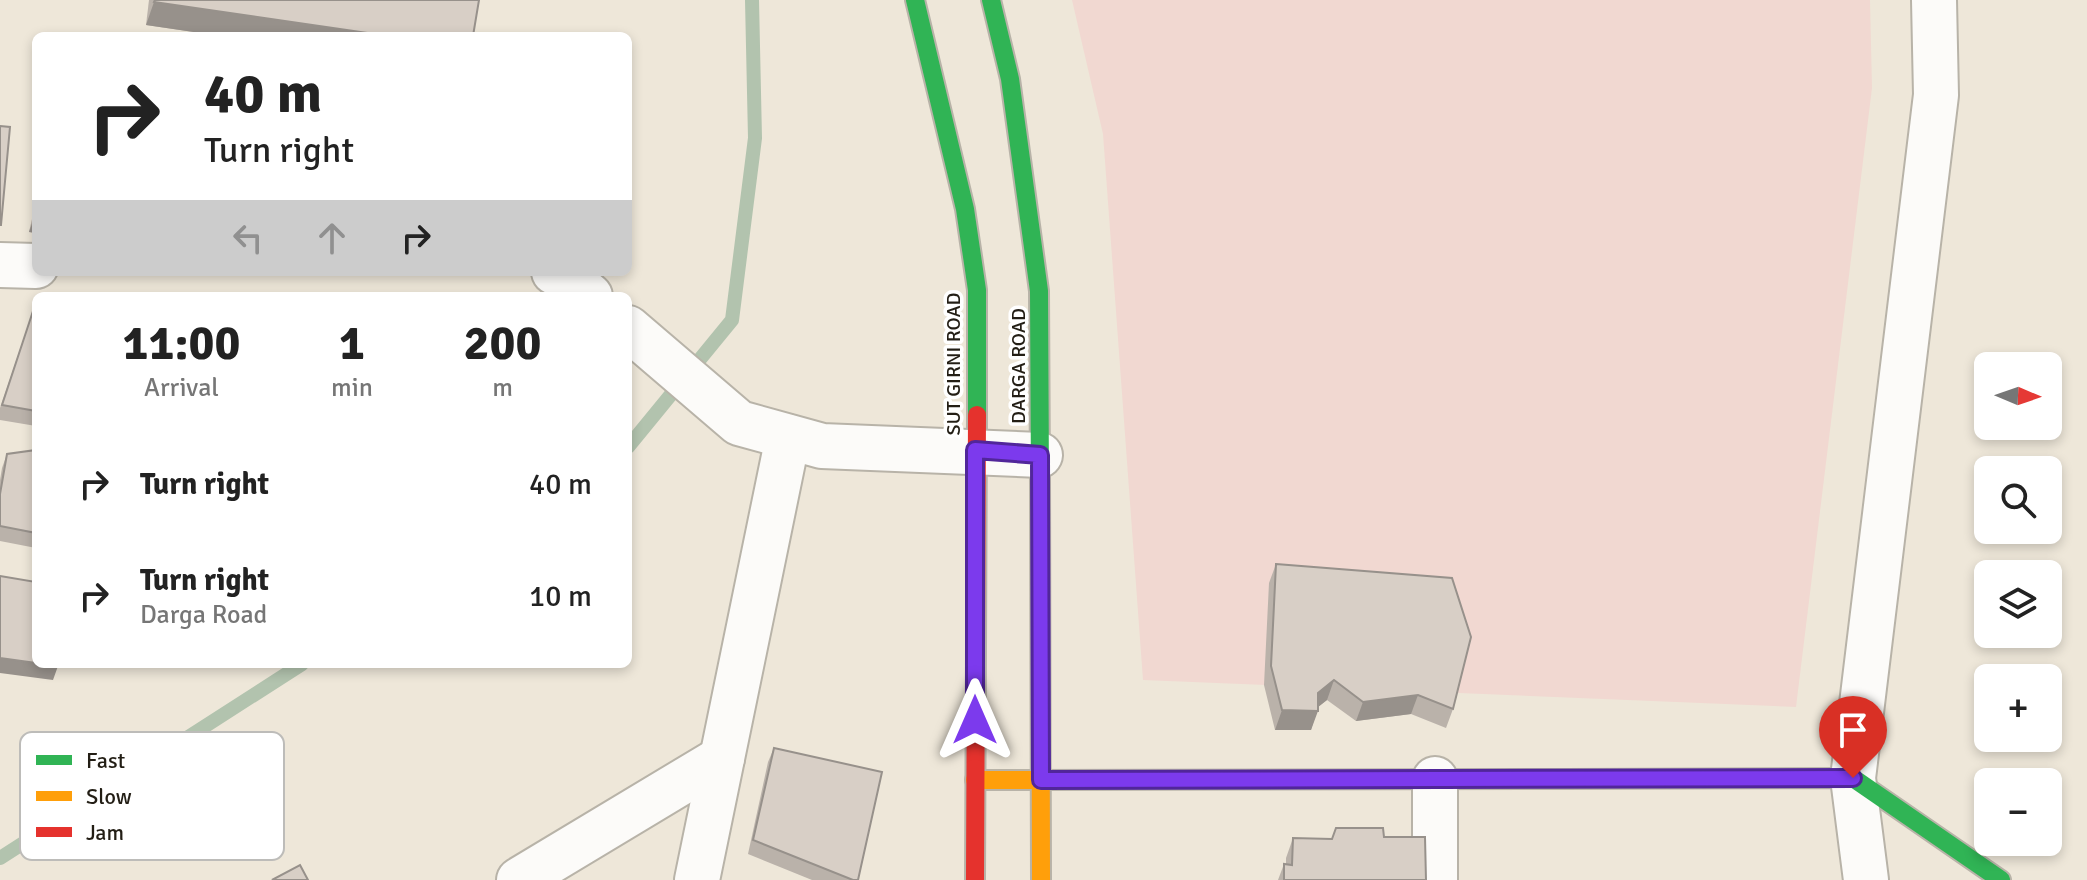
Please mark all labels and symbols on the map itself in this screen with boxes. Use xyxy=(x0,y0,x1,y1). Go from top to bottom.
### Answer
street label: SUT GIRNI ROAD xyxy=(941,292,966,436)
street label: DARGA ROAD xyxy=(1006,308,1031,424)
north arrow xyxy=(1974,352,2062,440)
position arrow xyxy=(933,678,1017,762)
pin xyxy=(1819,696,1887,778)
legend xyxy=(20,732,284,860)
text: Fast xyxy=(86,747,126,774)
text: Slow xyxy=(86,783,132,810)
text: Jam xyxy=(86,819,124,846)

